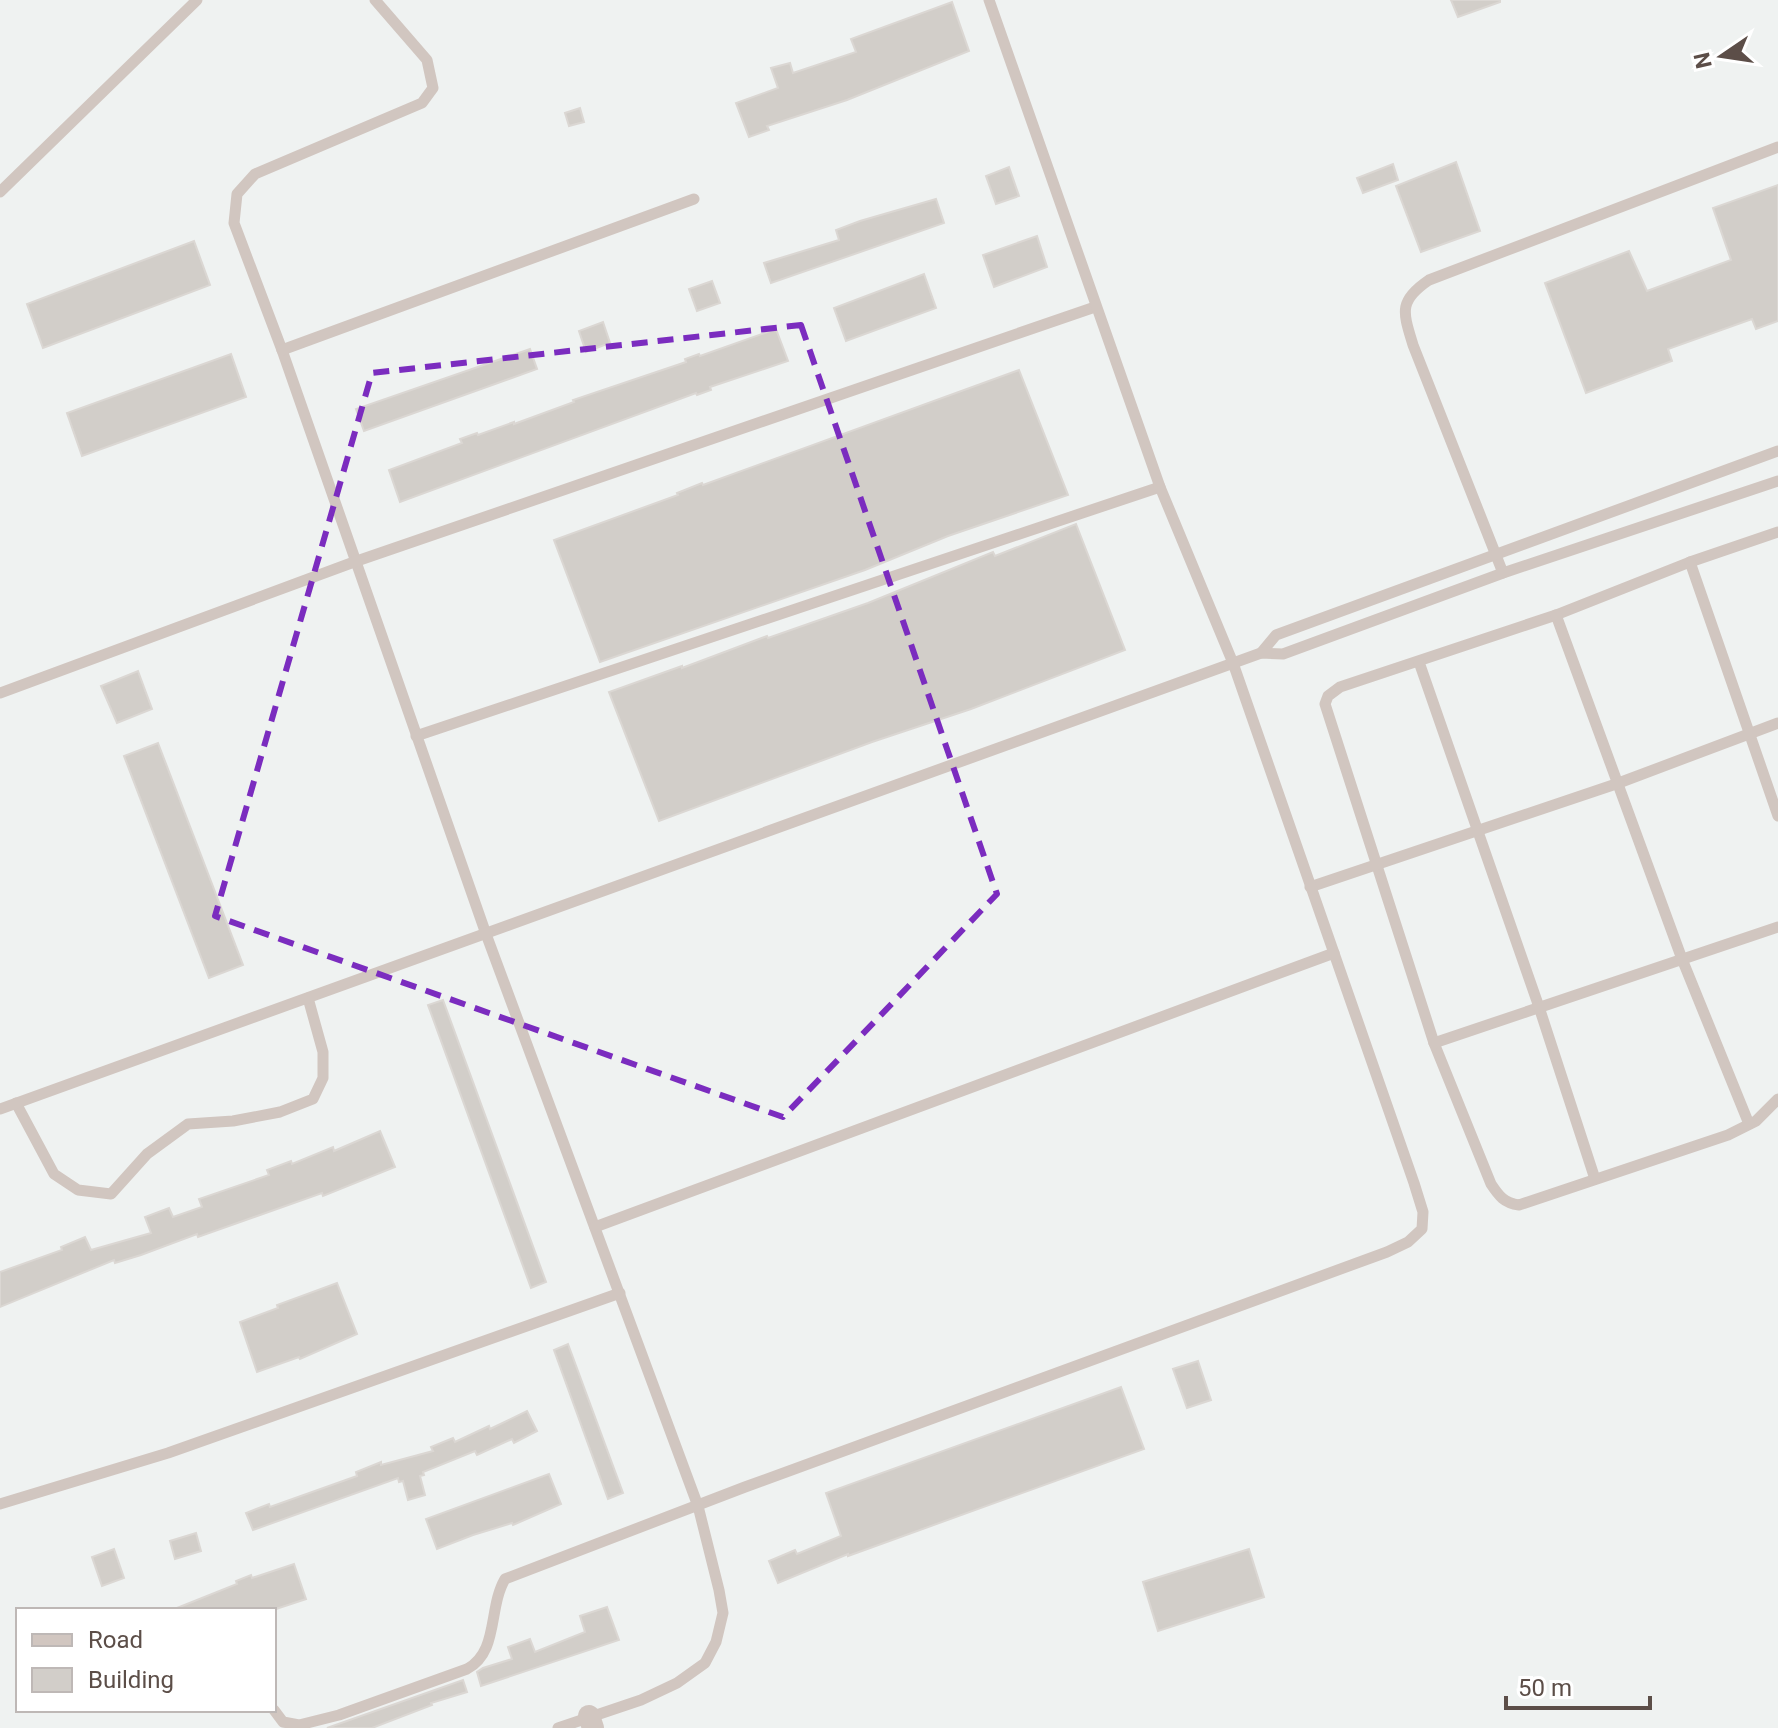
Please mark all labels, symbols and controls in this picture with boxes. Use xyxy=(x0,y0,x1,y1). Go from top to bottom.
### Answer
north arrow xyxy=(1682,16,1762,96)
text: N xyxy=(1689,50,1717,71)
legend xyxy=(16,1608,276,1712)
text: Road xyxy=(88,1626,143,1654)
scale bar xyxy=(1506,1660,1650,1710)
text: Building xyxy=(88,1666,174,1694)
text: 50 m xyxy=(1518,1674,1572,1702)

